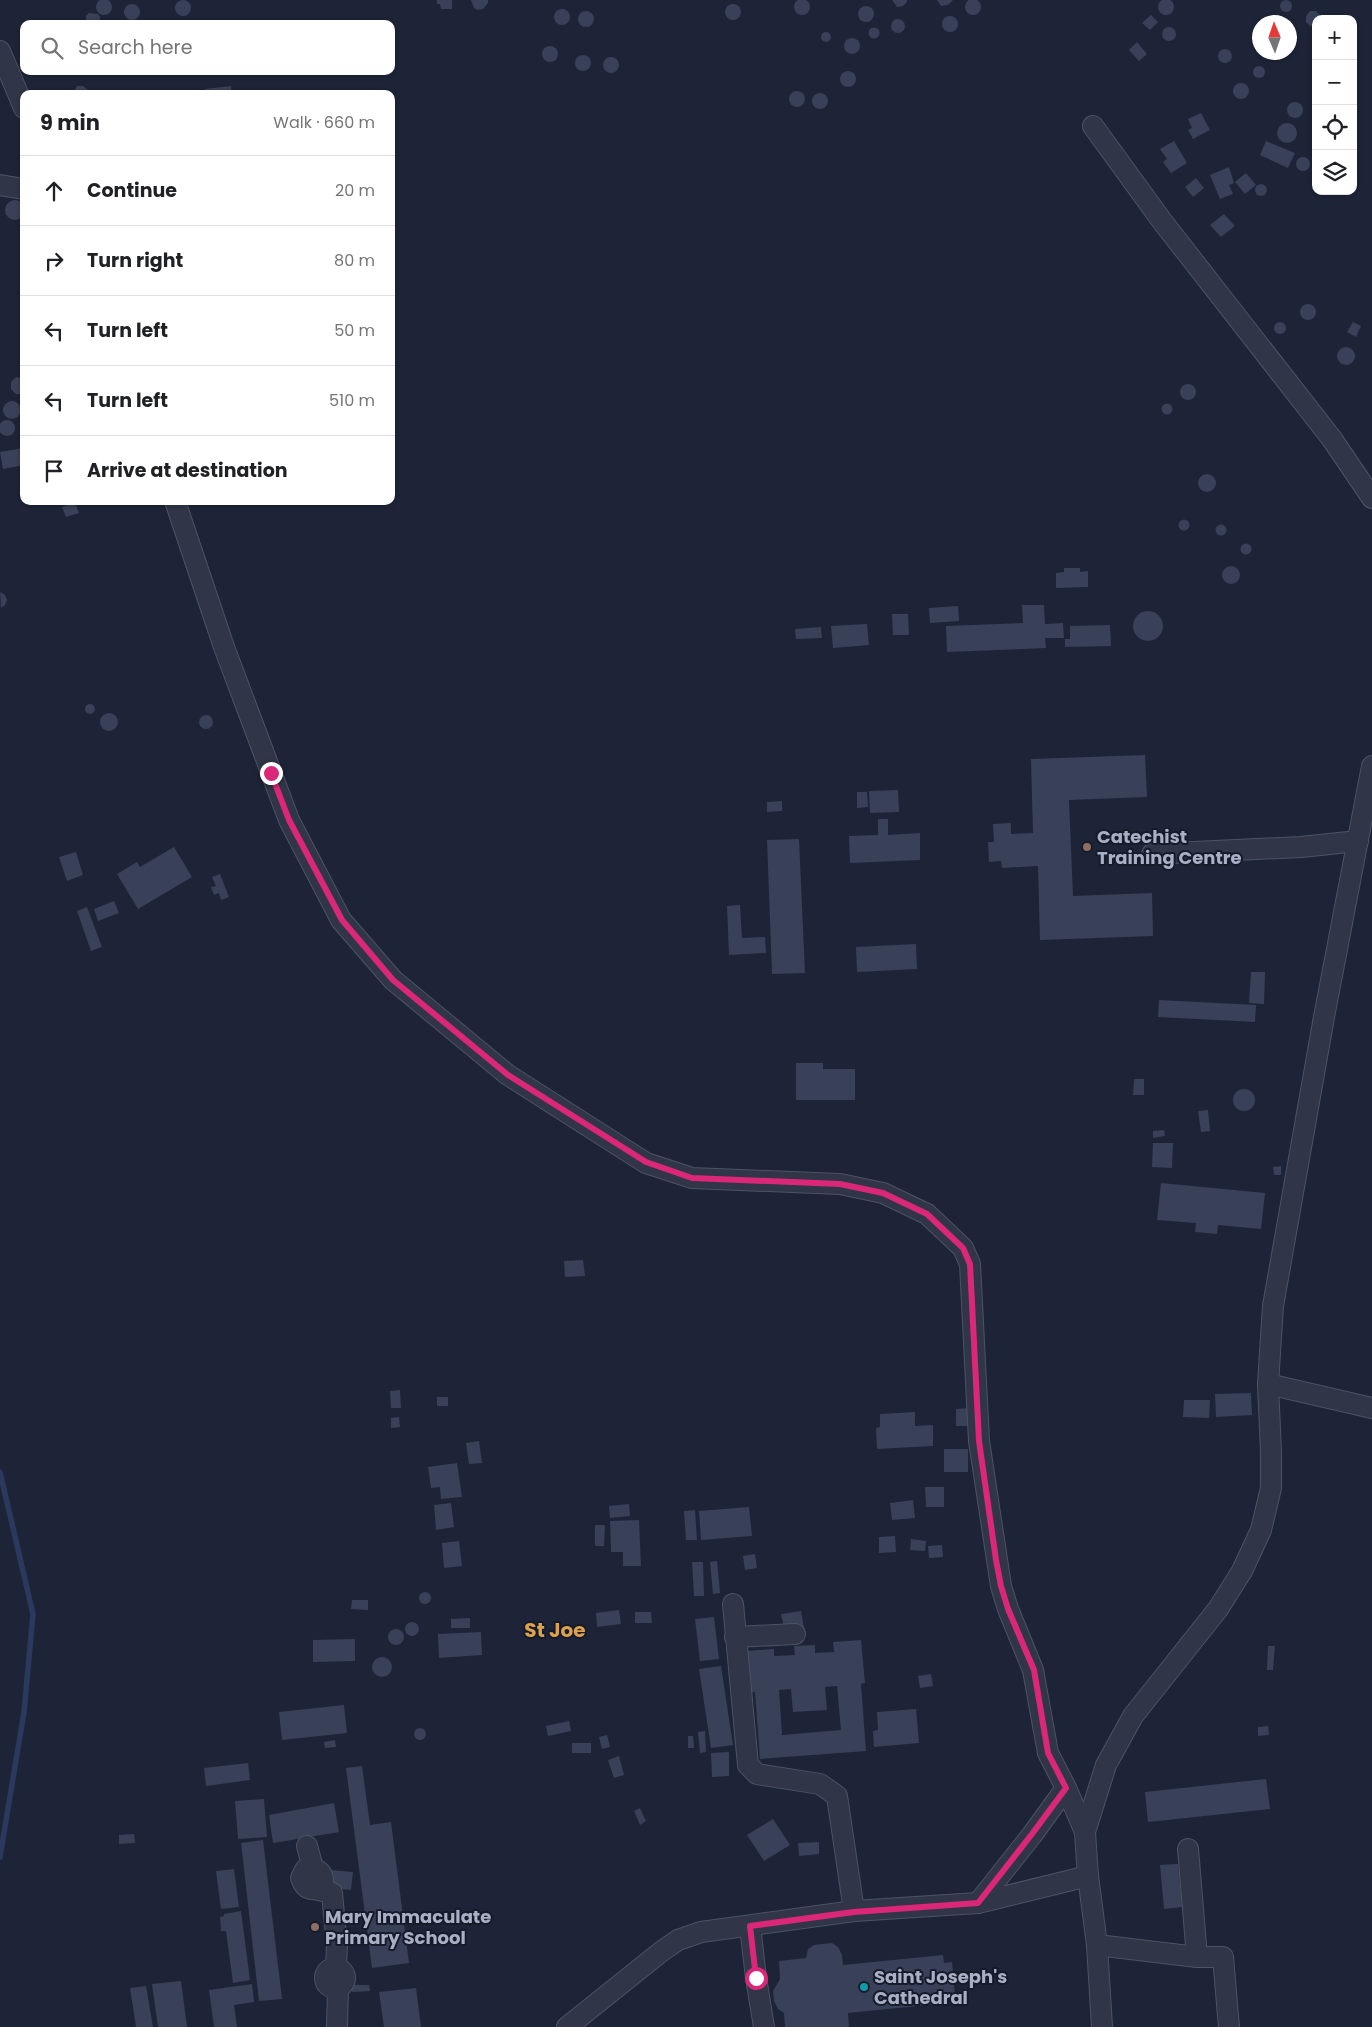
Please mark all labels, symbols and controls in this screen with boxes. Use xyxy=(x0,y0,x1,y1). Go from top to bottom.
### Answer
north arrow xyxy=(1252,15,1297,60)
map controls xyxy=(1312,15,1357,195)
button: + xyxy=(1312,15,1357,60)
search box xyxy=(20,20,395,75)
icon: search xyxy=(38,34,66,62)
text: Search here xyxy=(78,34,192,61)
button: − xyxy=(1312,60,1357,105)
button: locate xyxy=(1312,105,1357,150)
text: 9 min xyxy=(40,108,100,137)
text: Walk · 660 m xyxy=(273,111,375,134)
button: layers xyxy=(1312,150,1357,195)
icon: ahead xyxy=(40,177,68,205)
text: Continue xyxy=(87,177,177,204)
text: 20 m xyxy=(335,179,375,202)
icon: right xyxy=(40,247,68,275)
text: Turn right xyxy=(87,247,183,274)
text: 80 m xyxy=(334,249,375,272)
icon: left xyxy=(40,317,68,345)
text: Turn left xyxy=(87,317,168,344)
text: 50 m xyxy=(334,319,375,342)
icon: left xyxy=(40,387,68,415)
text: Turn left xyxy=(87,387,168,414)
text: 510 m xyxy=(329,389,375,412)
icon: arrive xyxy=(40,457,68,485)
text: Arrive at destination xyxy=(87,457,288,484)
route end xyxy=(260,762,283,785)
place label: Catechist Training Centre xyxy=(1097,824,1242,870)
marker: Catechist Training Centre xyxy=(1081,841,1093,853)
district label: St Joe xyxy=(524,1616,586,1644)
place label: Mary Immaculate Primary School xyxy=(325,1904,491,1950)
marker: Mary Immaculate Primary School xyxy=(309,1921,321,1933)
place label: Saint Joseph's Cathedral xyxy=(874,1964,1007,2010)
route start xyxy=(745,1967,768,1990)
marker: Saint Joseph's Cathedral xyxy=(858,1981,870,1993)

